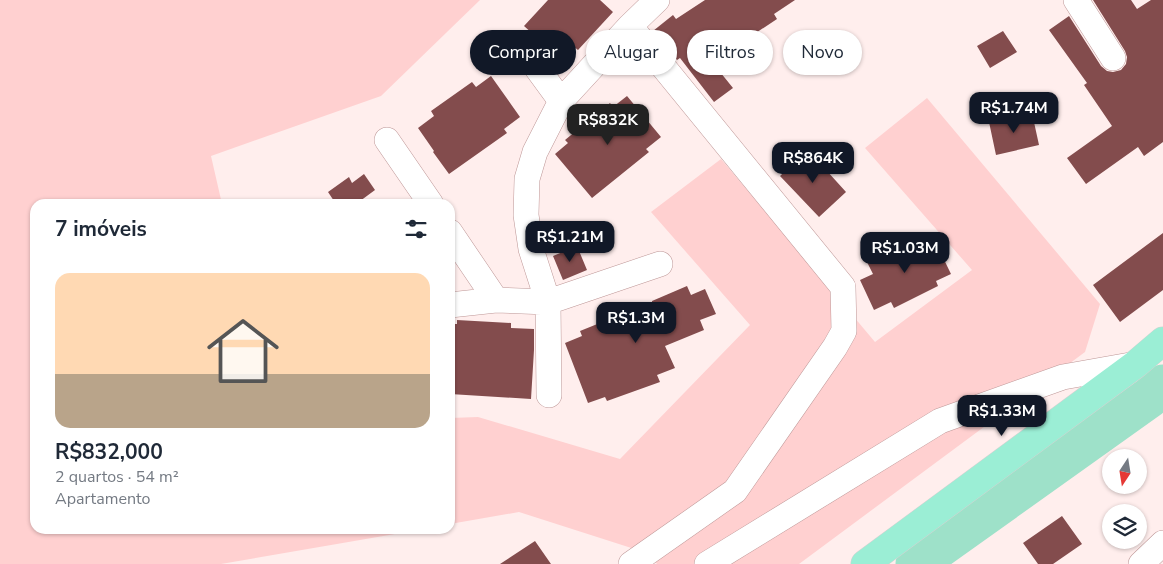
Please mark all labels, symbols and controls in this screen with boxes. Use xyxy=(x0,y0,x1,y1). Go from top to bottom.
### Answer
chip: Comprar xyxy=(470,30,576,75)
chip: Alugar xyxy=(586,30,677,75)
chip: Filtros xyxy=(687,30,773,75)
chip: Novo xyxy=(783,30,862,75)
pin: R$1.74M xyxy=(968,92,1060,134)
text: R$1.74M xyxy=(980,97,1048,119)
pin: R$832K xyxy=(567,104,649,146)
text: R$832K xyxy=(578,109,638,131)
pin: R$864K xyxy=(772,142,854,184)
text: R$864K xyxy=(783,147,843,169)
text: 7 imóveis xyxy=(55,215,147,243)
icon: filters xyxy=(402,215,430,243)
pin: R$1.21M xyxy=(524,220,616,263)
text: R$1.21M xyxy=(536,226,604,248)
pin: R$1.03M xyxy=(859,232,951,274)
text: R$1.03M xyxy=(871,237,939,259)
pin: R$1.3M xyxy=(595,302,677,344)
icon: home xyxy=(198,306,288,396)
text: R$1.3M xyxy=(607,307,665,329)
pin: R$1.33M xyxy=(956,394,1048,437)
text: R$1.33M xyxy=(968,400,1036,422)
text: R$832,000 xyxy=(55,438,163,466)
north arrow xyxy=(1102,449,1148,494)
map controls xyxy=(1102,449,1147,549)
text: 2 quartos · 54 m² xyxy=(55,466,179,488)
text: Apartamento xyxy=(55,488,150,510)
button: layers xyxy=(1102,504,1147,549)

